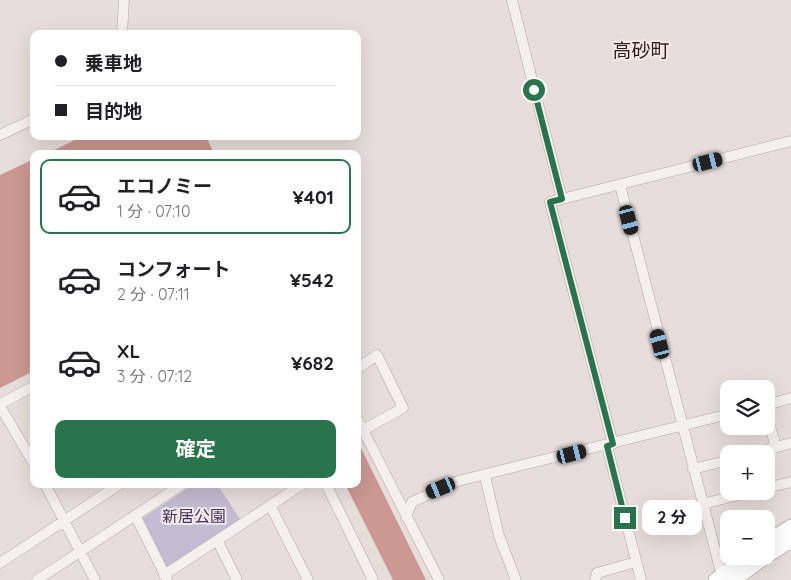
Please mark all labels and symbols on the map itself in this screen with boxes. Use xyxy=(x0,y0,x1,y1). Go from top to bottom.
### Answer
district label: 高砂町 xyxy=(612,38,670,62)
route start xyxy=(523,79,545,101)
car xyxy=(691,151,724,173)
car xyxy=(617,204,640,236)
car xyxy=(648,328,671,360)
car xyxy=(555,443,588,465)
car xyxy=(424,475,457,501)
callout: 2 分 xyxy=(642,500,702,536)
park label: 新居公園 xyxy=(162,506,226,526)
route end xyxy=(614,507,636,529)

